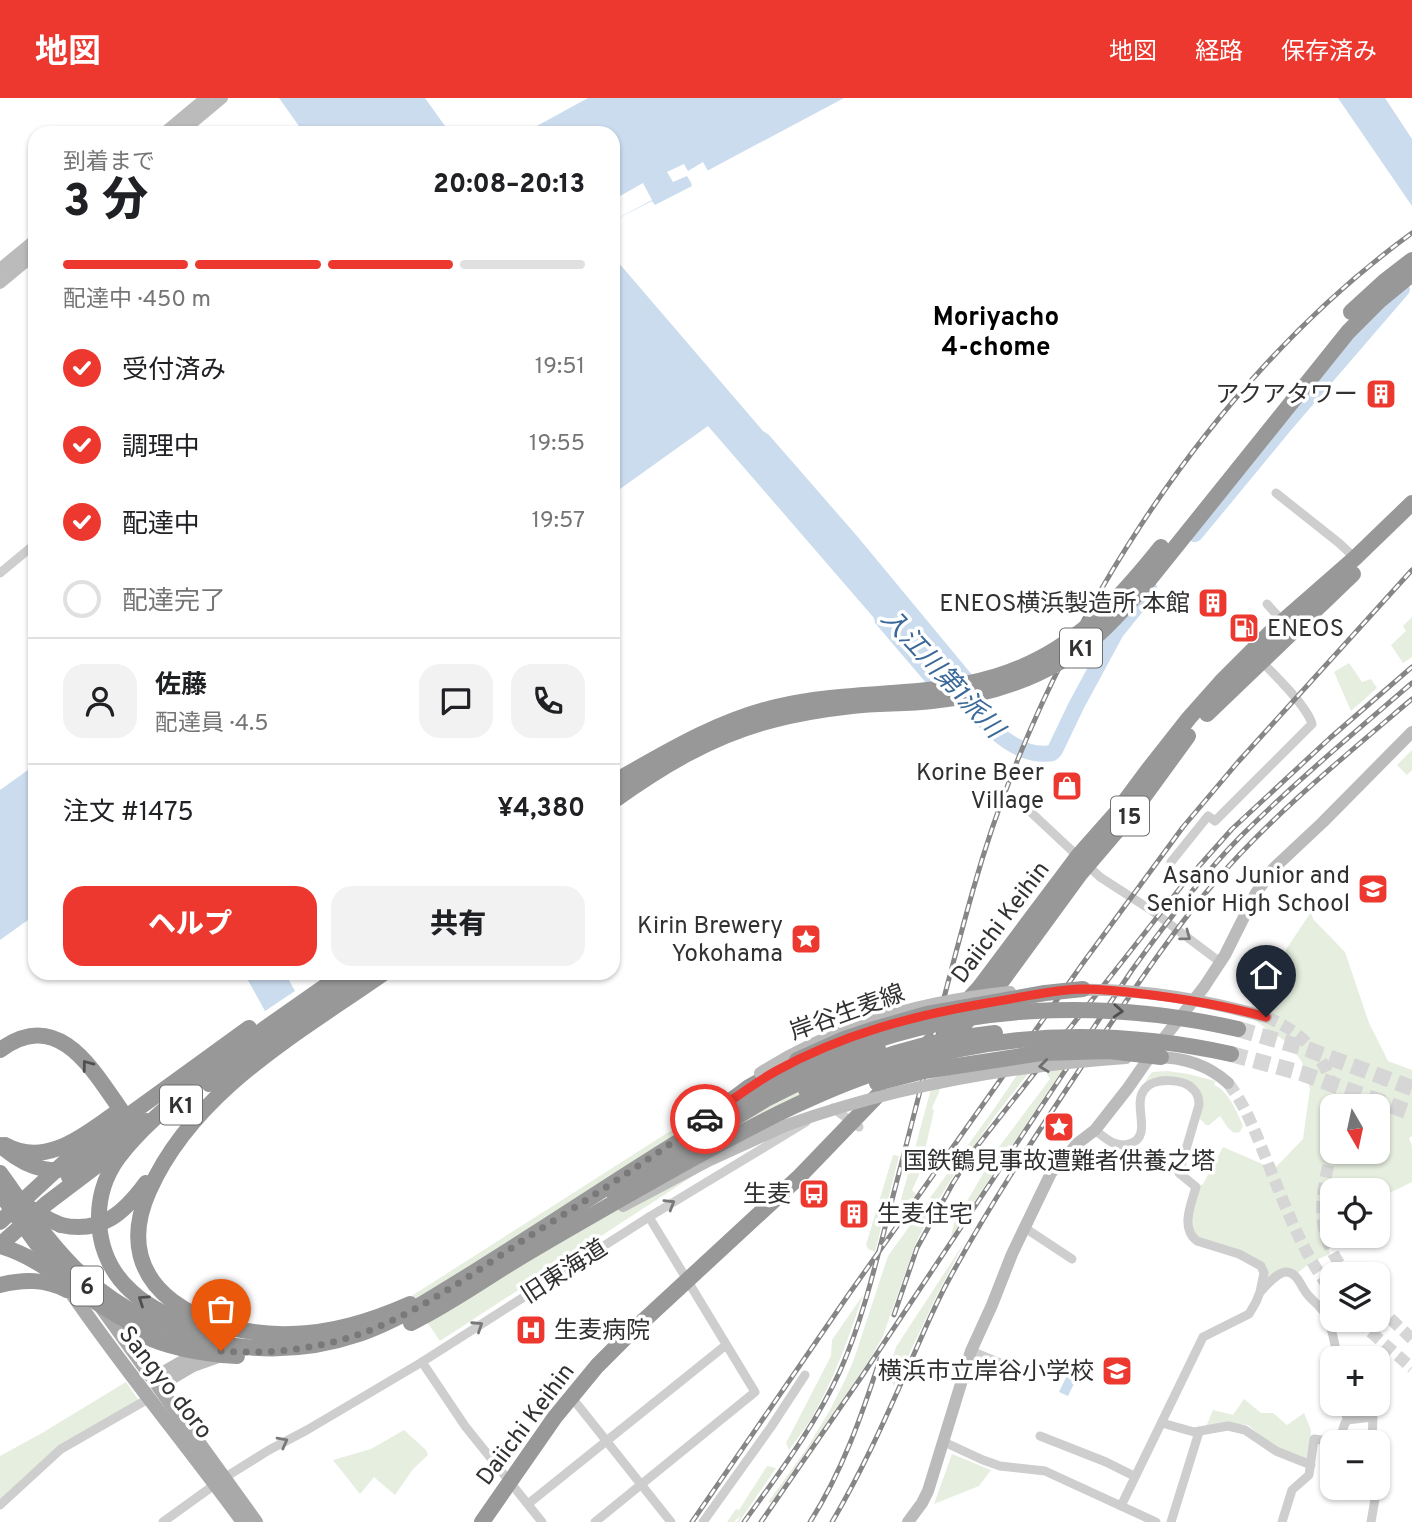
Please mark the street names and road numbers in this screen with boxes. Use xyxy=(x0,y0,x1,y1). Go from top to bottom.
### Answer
road number: K1 xyxy=(1060,628,1102,668)
road number: 15 xyxy=(1111,796,1149,836)
street label: Daiichi Keihin xyxy=(946,856,1057,990)
street label: 岸谷生麦線 xyxy=(786,979,909,1048)
road number: K1 xyxy=(160,1086,202,1124)
street label: 旧東海道 xyxy=(517,1234,614,1311)
road number: 6 xyxy=(71,1266,103,1306)
street label: Sangyo doro xyxy=(111,1321,218,1446)
street label: Daiichi Keihin xyxy=(471,1358,582,1492)

